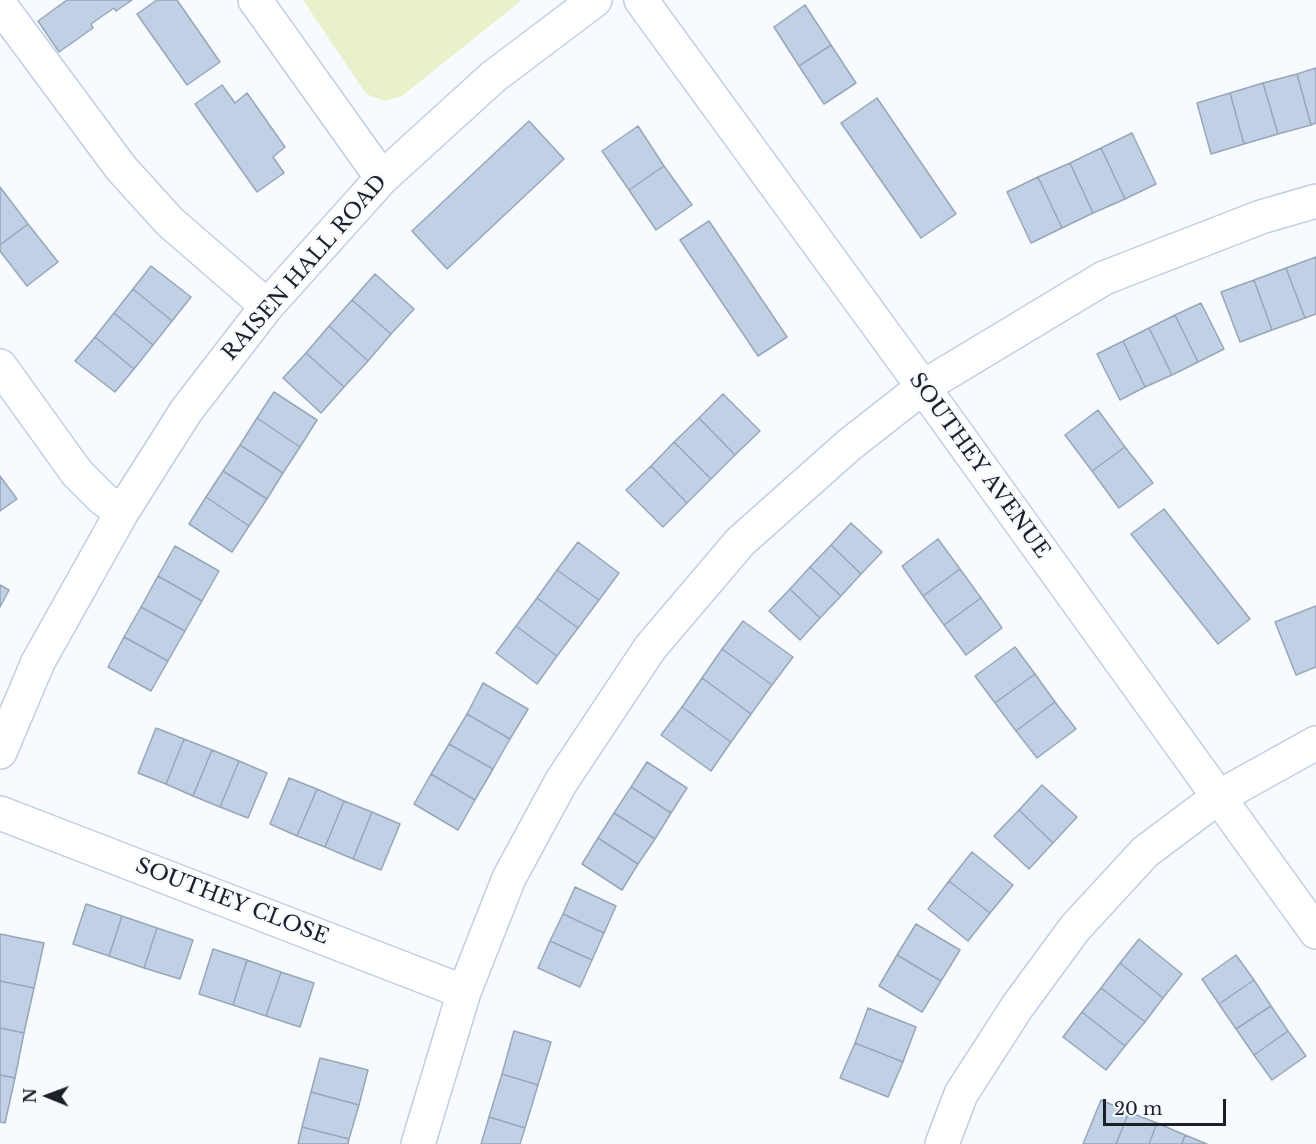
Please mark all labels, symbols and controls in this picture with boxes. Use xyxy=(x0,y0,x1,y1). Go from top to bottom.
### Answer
street label: RAISEN HALL ROAD xyxy=(218,170,392,366)
street label: SOUTHEY AVENUE xyxy=(903,368,1055,564)
street label: SOUTHEY CLOSE xyxy=(132,854,332,950)
north arrow xyxy=(18,1066,78,1126)
scale bar xyxy=(1106,1087,1229,1125)
text: N xyxy=(20,1088,40,1103)
text: 20 m xyxy=(1114,1098,1162,1120)

